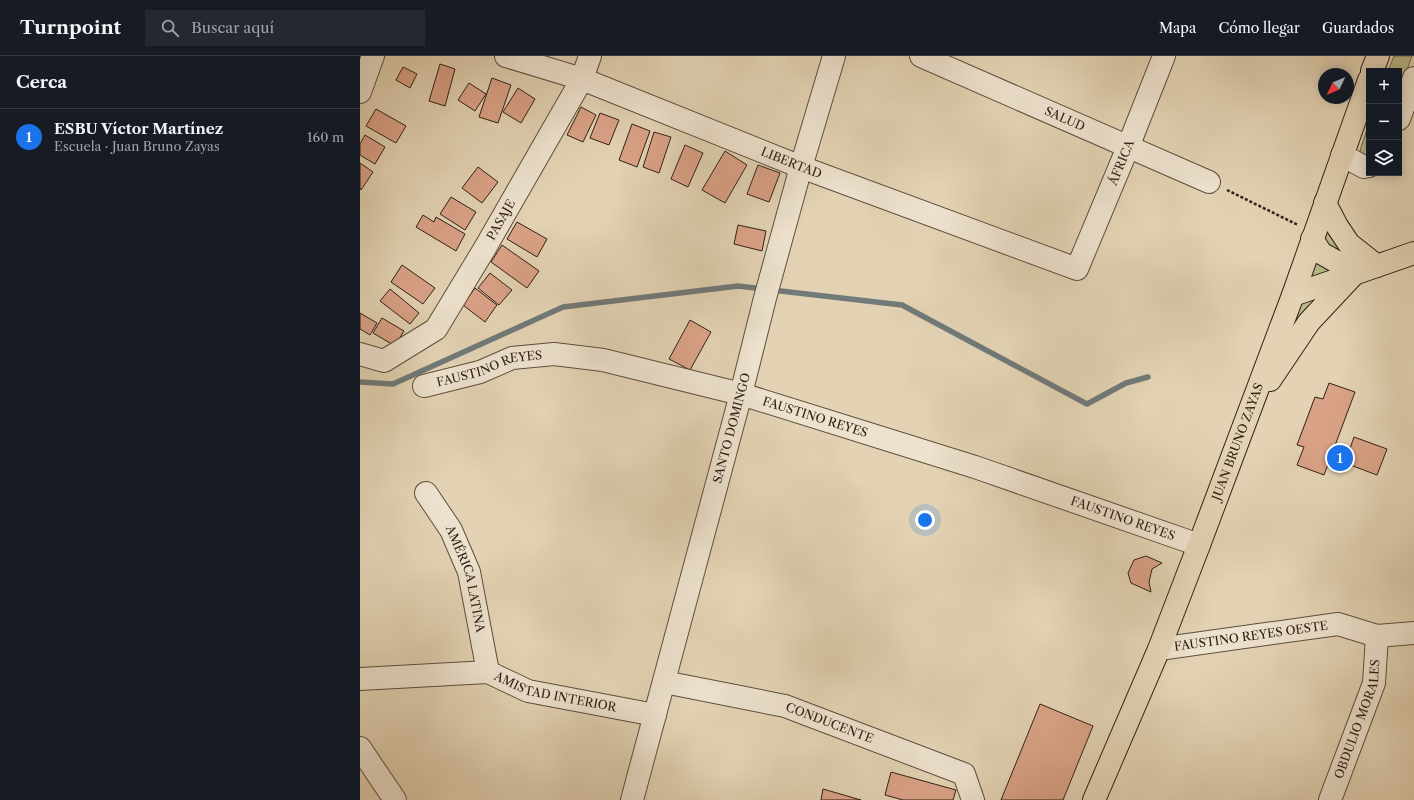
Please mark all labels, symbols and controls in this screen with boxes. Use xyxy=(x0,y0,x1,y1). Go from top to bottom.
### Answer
search box xyxy=(145,10,425,46)
text: Turnpoint xyxy=(20,16,121,39)
icon: search xyxy=(159,17,181,39)
text: Buscar aquí xyxy=(191,18,274,37)
text: Mapa xyxy=(1159,19,1196,37)
text: Cómo llegar xyxy=(1218,19,1300,37)
text: Guardados xyxy=(1322,19,1394,37)
north arrow xyxy=(1318,68,1354,104)
map controls xyxy=(1366,68,1402,176)
button: + xyxy=(1366,68,1402,104)
text: Cerca xyxy=(16,72,67,92)
street label: SALUD xyxy=(1042,103,1088,134)
button: − xyxy=(1366,104,1402,140)
text: ESBU Víctor Martínez xyxy=(54,119,223,138)
text: 1 xyxy=(26,129,32,145)
text: 160 m xyxy=(307,129,344,145)
street label: ÁFRICA xyxy=(1104,136,1138,188)
text: Escuela · Juan Bruno Zayas xyxy=(54,138,220,154)
button: layers xyxy=(1366,140,1402,176)
street label: LIBERTAD xyxy=(759,144,824,181)
street label: PASAJE xyxy=(483,197,518,243)
street label: FAUSTINO REYES xyxy=(435,347,543,390)
street label: SANTO DOMINGO xyxy=(709,371,753,485)
street label: JUAN BRUNO ZAYAS xyxy=(1208,381,1266,504)
street label: FAUSTINO REYES xyxy=(761,393,870,440)
pin: 1 xyxy=(1327,443,1353,473)
street label: FAUSTINO REYES xyxy=(1069,493,1177,543)
your location xyxy=(915,510,935,530)
street label: AMÉRICA LATINA xyxy=(442,522,489,635)
street label: FAUSTINO REYES OESTE xyxy=(1173,617,1329,654)
street label: OBDULIO MORALES xyxy=(1331,659,1382,781)
street label: AMISTAD INTERIOR xyxy=(491,668,619,715)
street label: CONDUCENTE xyxy=(784,699,876,746)

